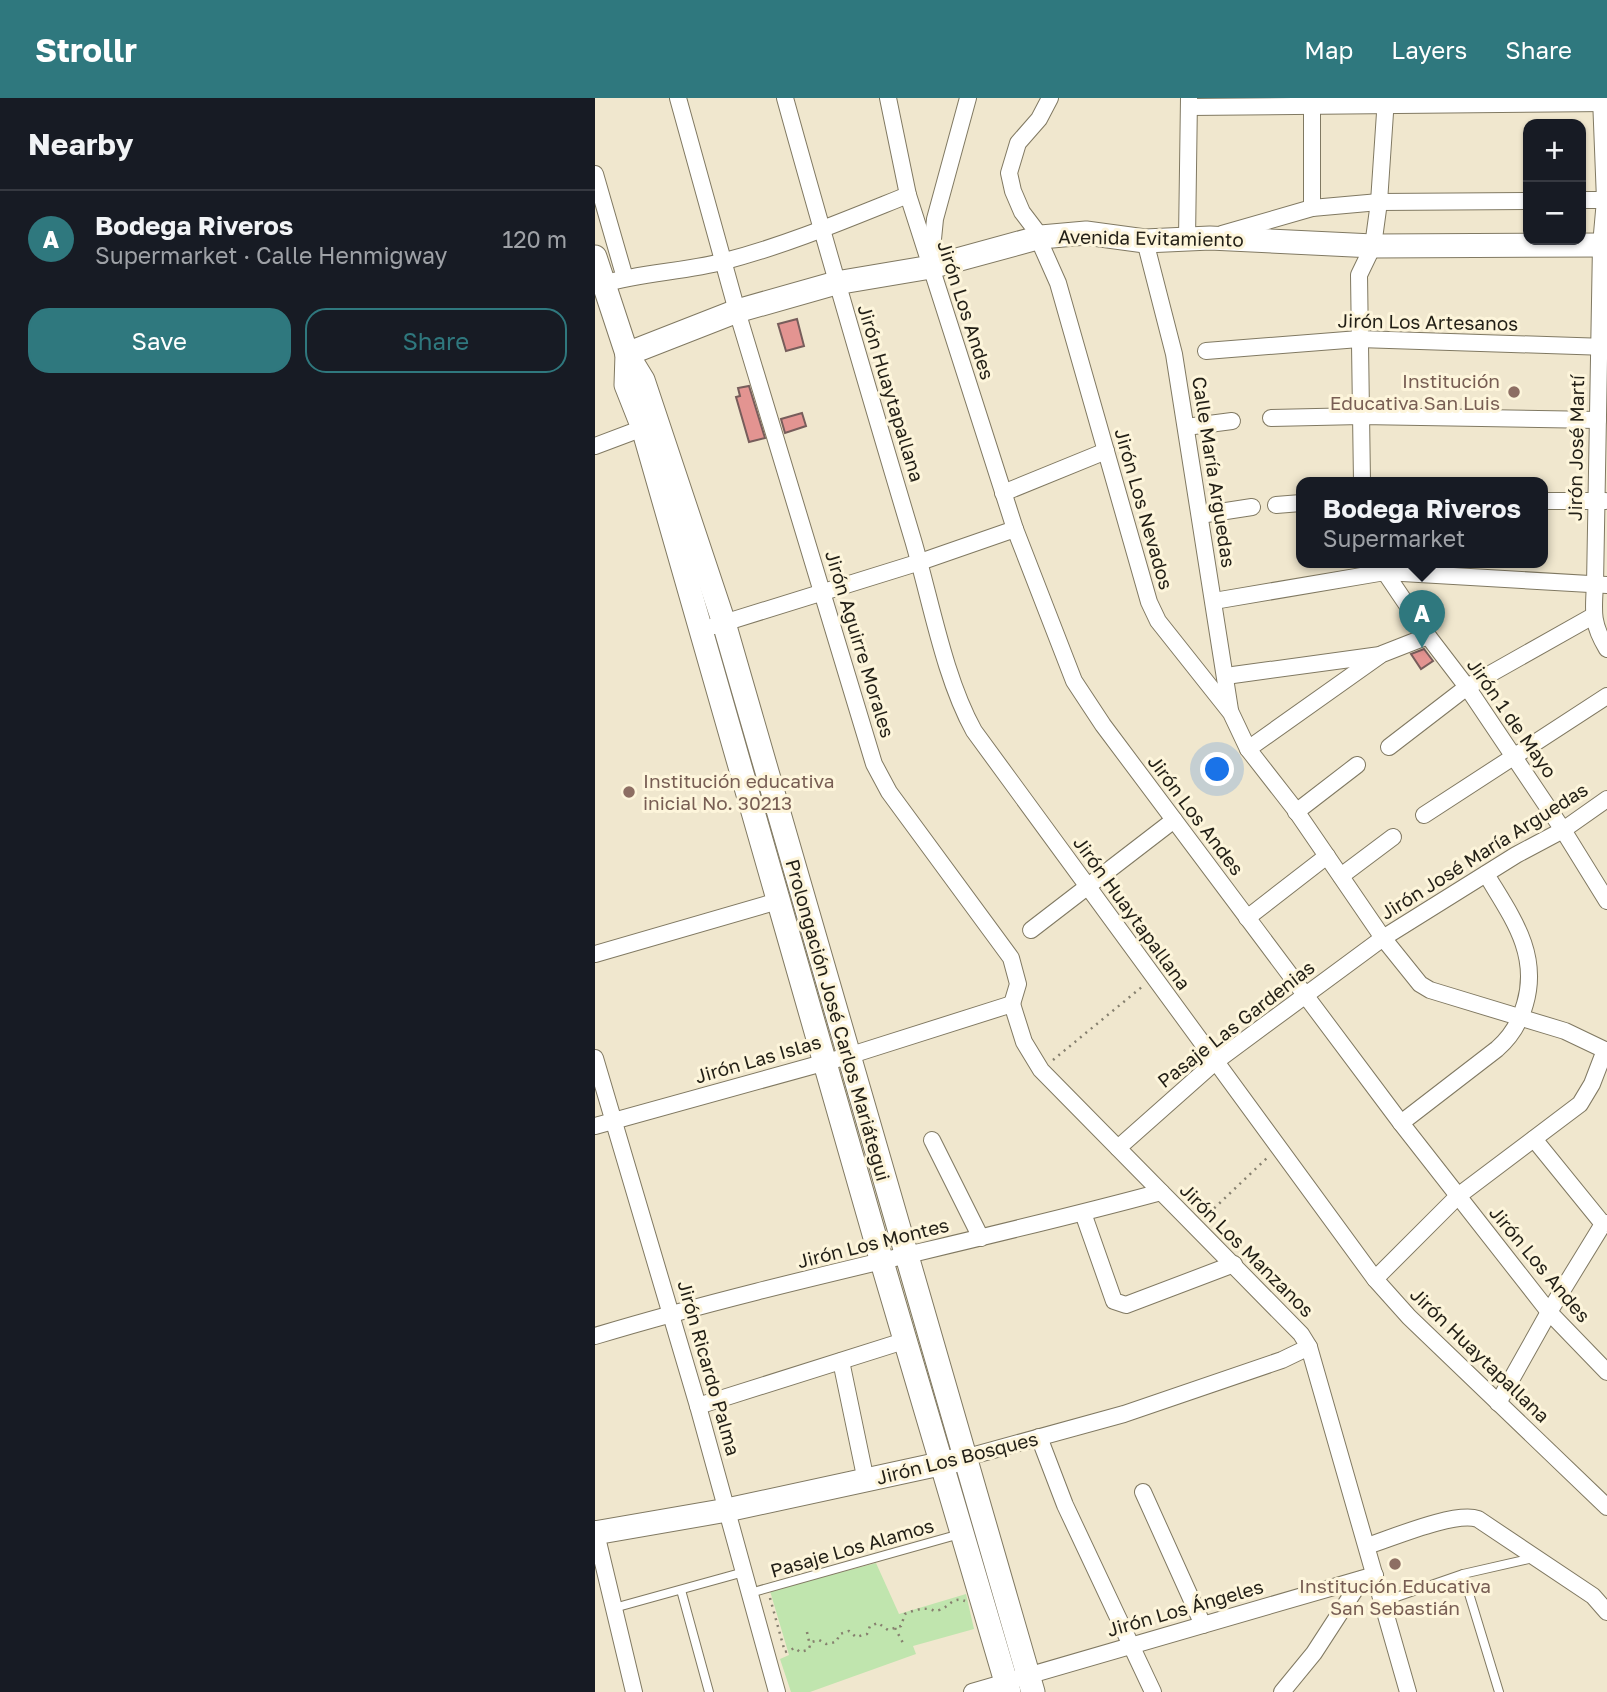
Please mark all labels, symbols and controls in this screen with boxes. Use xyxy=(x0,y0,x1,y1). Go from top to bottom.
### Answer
text: Strollr xyxy=(35,30,137,69)
text: Map xyxy=(1304,35,1353,64)
text: Layers xyxy=(1391,35,1467,64)
text: Share xyxy=(1505,35,1572,64)
map controls xyxy=(1523,119,1586,245)
button: + xyxy=(1523,119,1586,182)
text: Nearby xyxy=(28,126,133,162)
button: − xyxy=(1523,182,1586,245)
text: Bodega Riveros xyxy=(95,210,293,241)
street label: Avenida Evitamiento xyxy=(1058,224,1244,251)
text: A xyxy=(43,225,59,253)
text: 120 m xyxy=(502,225,567,253)
street label: Jirón Los Andes xyxy=(933,237,1000,382)
text: Supermarket · Calle Henmigway xyxy=(95,241,447,269)
street label: Jirón Huaytapallana xyxy=(854,301,929,484)
button: Save xyxy=(28,308,291,373)
button: Share xyxy=(305,308,567,373)
street label: Jirón Los Artesanos xyxy=(1337,308,1519,335)
place label: Institución Educativa San Luis xyxy=(1330,369,1500,414)
street label: Jirón José Martí xyxy=(1563,373,1588,521)
street label: Calle María Arguedas xyxy=(1188,375,1241,569)
marker: Institución Educativa San Luis xyxy=(1506,384,1522,400)
street label: Jirón Los Nevados xyxy=(1110,426,1178,592)
popup xyxy=(1296,477,1548,568)
text: Bodega Riveros xyxy=(1323,493,1521,524)
text: Supermarket xyxy=(1323,524,1465,552)
street label: Jirón Aguirre Morales xyxy=(821,547,900,740)
pin: A xyxy=(1399,590,1445,648)
street label: Jirón 1 de Mayo xyxy=(1463,654,1562,782)
street label: Jirón Los Andes xyxy=(1144,750,1249,879)
your location xyxy=(1200,752,1234,786)
place label: Institución educativa inicial No. 30213 xyxy=(643,769,834,814)
street label: Jirón José María Arguedas xyxy=(1376,777,1592,924)
marker: Institución educativa inicial No. 30213 xyxy=(621,784,637,800)
street label: Jirón Huaytapallana xyxy=(1069,831,1196,994)
street label: Prolongación José Carlos Mariátegui xyxy=(781,856,896,1183)
street label: Pasaje Las Gardenias xyxy=(1153,955,1319,1092)
street label: Jirón Las Islas xyxy=(692,1030,824,1088)
street label: Jirón Los Manzanos xyxy=(1176,1178,1319,1321)
street label: Jirón Los Andes xyxy=(1485,1201,1596,1327)
street label: Jirón Los Montes xyxy=(795,1213,951,1272)
street label: Jirón Ricardo Palma xyxy=(673,1277,746,1458)
street label: Jirón Huaytapallana xyxy=(1406,1282,1555,1427)
street label: Jirón Los Bosques xyxy=(874,1426,1040,1489)
street label: Pasaje Los Alamos xyxy=(767,1513,936,1582)
marker: Institución Educativa San Sebastián xyxy=(1387,1556,1403,1572)
street label: Jirón Los Ángeles xyxy=(1104,1574,1266,1641)
place label: Institución Educativa San Sebastián xyxy=(1299,1574,1491,1619)

